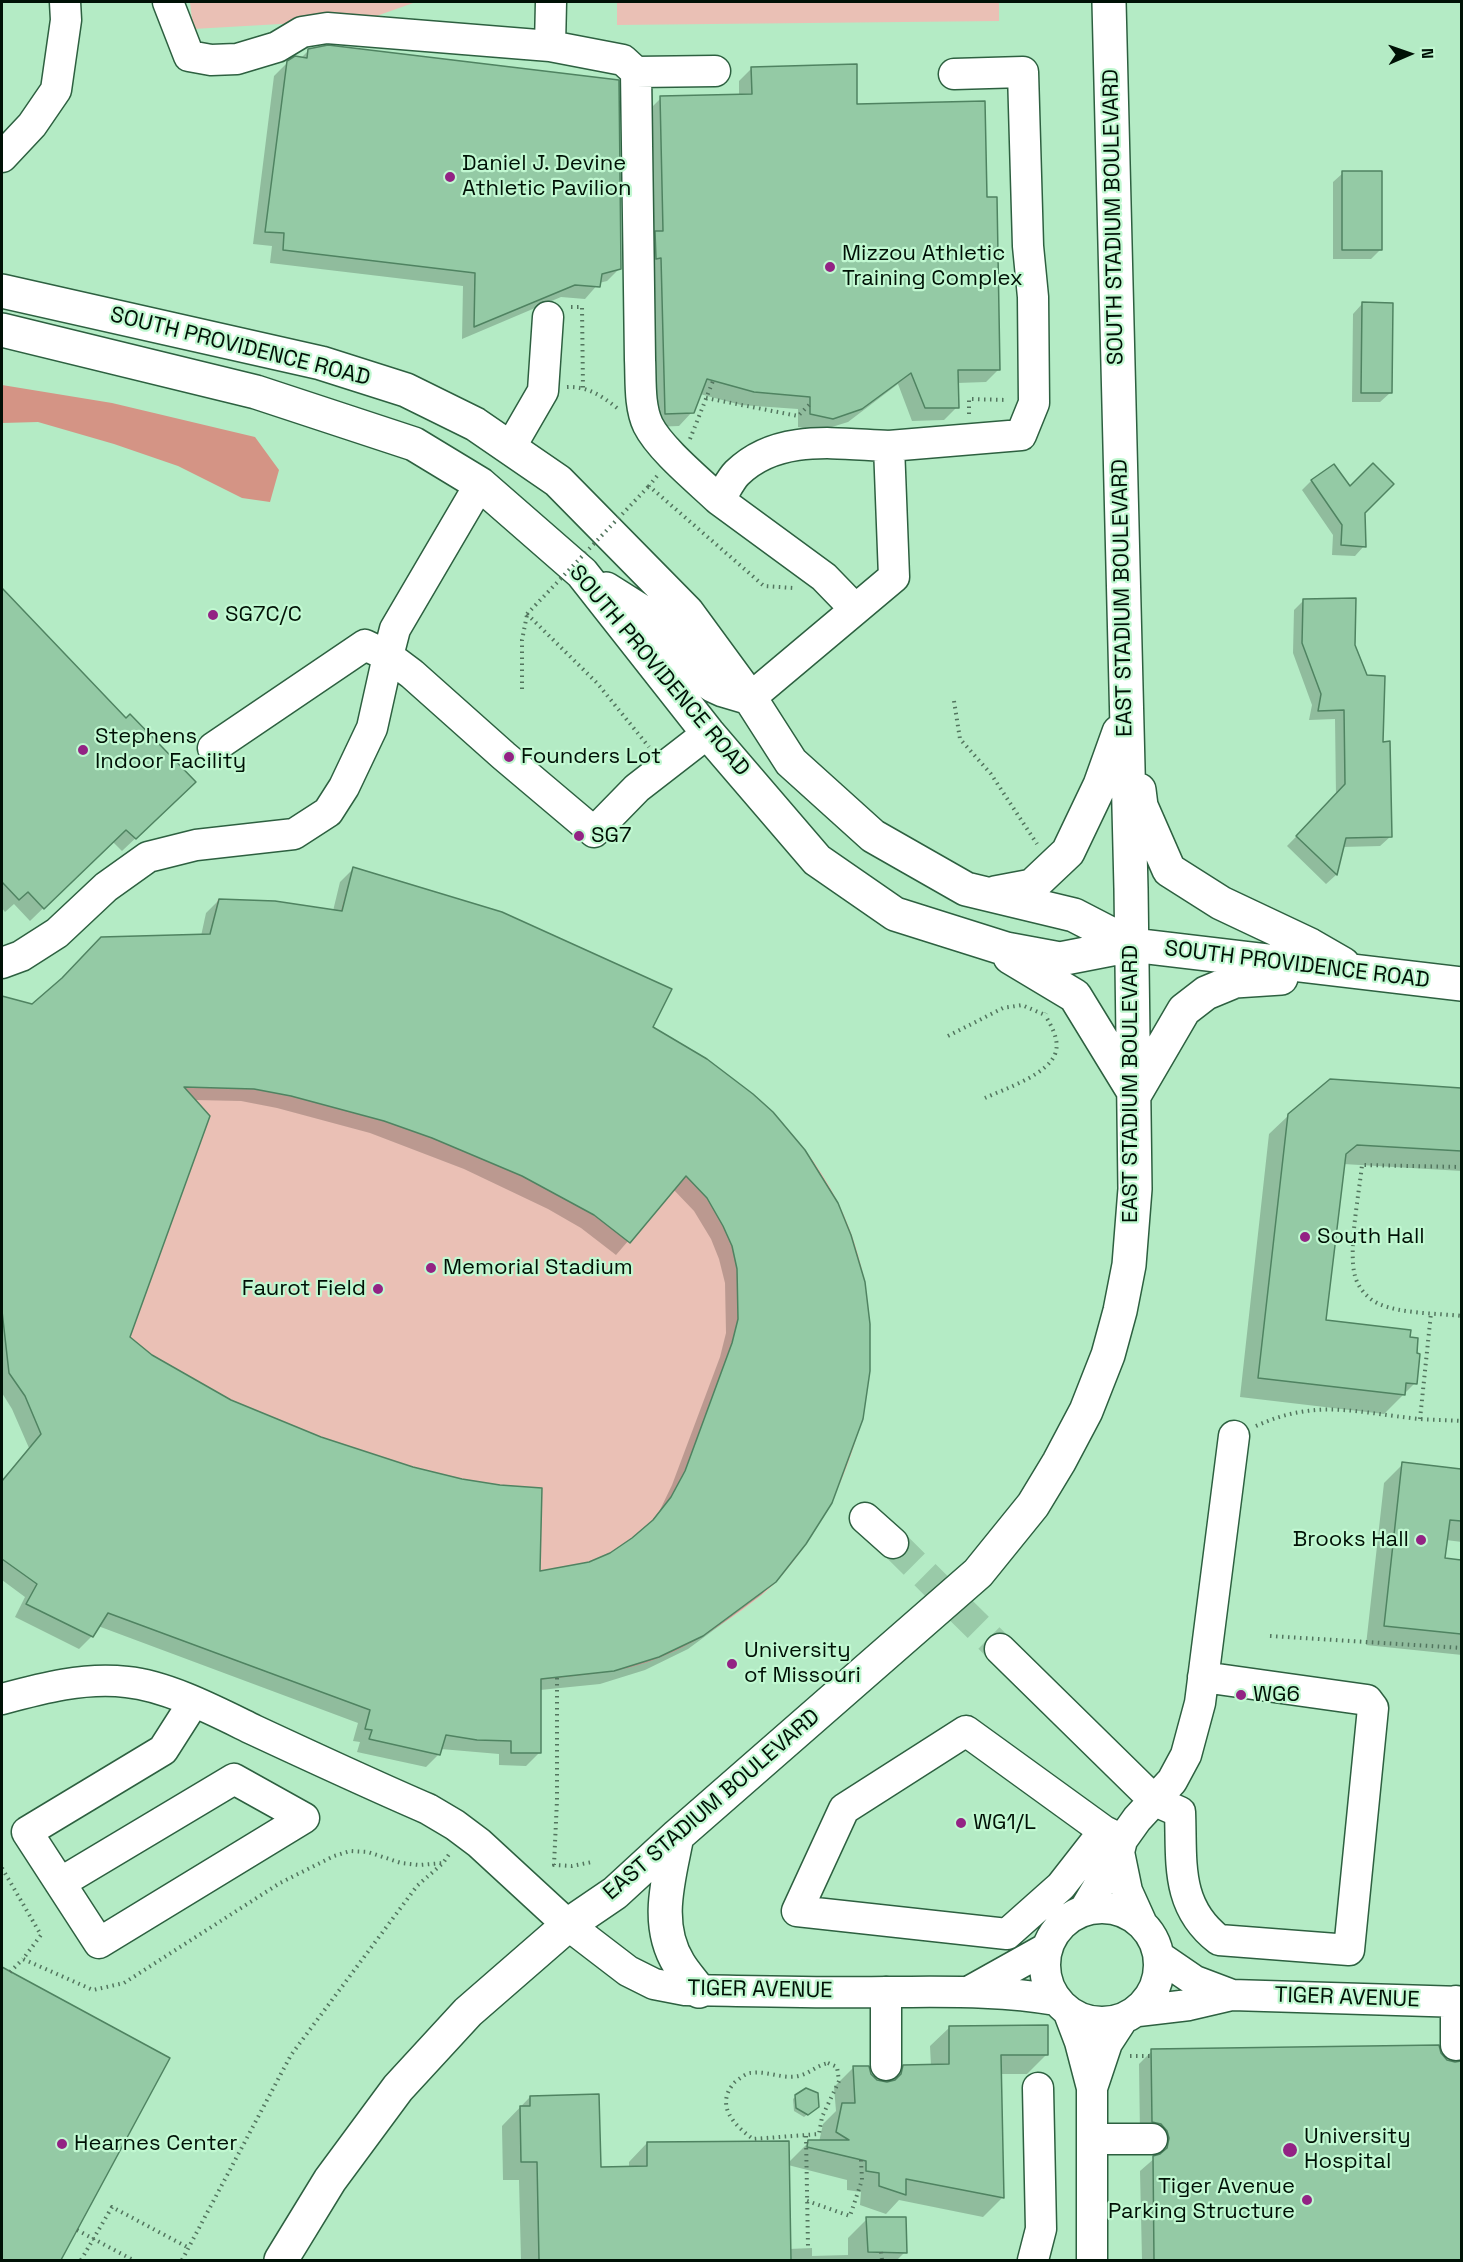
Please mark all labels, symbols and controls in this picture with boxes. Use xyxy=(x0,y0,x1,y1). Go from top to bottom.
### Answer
north arrow xyxy=(1379,24,1439,84)
text: N xyxy=(1417,48,1438,59)
street label: SOUTH STADIUM BOULEVARD xyxy=(1098,69,1130,365)
place label: Daniel J. Devine Athletic Pavilion xyxy=(462,151,631,202)
marker: Daniel J. Devine Athletic Pavilion xyxy=(443,170,457,184)
place label: Mizzou Athletic Training Complex xyxy=(842,241,1023,292)
marker: Mizzou Athletic Training Complex xyxy=(823,260,837,274)
street label: SOUTH PROVIDENCE ROAD xyxy=(107,302,373,392)
street label: EAST STADIUM BOULEVARD xyxy=(1107,459,1139,737)
street label: SOUTH PROVIDENCE ROAD xyxy=(563,560,755,782)
place label: SG7C/C xyxy=(225,602,302,628)
marker: SG7C/C xyxy=(206,608,220,622)
place label: Stephens Indoor Facility xyxy=(95,724,246,776)
marker: Stephens Indoor Facility xyxy=(76,743,90,757)
place label: Founders Lot xyxy=(521,744,661,770)
marker: Founders Lot xyxy=(502,750,516,764)
place label: SG7 xyxy=(591,823,631,849)
marker: SG7 xyxy=(572,829,586,843)
street label: SOUTH PROVIDENCE ROAD xyxy=(1163,936,1431,994)
street label: EAST STADIUM BOULEVARD xyxy=(1118,945,1144,1223)
place label: South Hall xyxy=(1317,1224,1425,1250)
marker: South Hall xyxy=(1298,1230,1312,1244)
place label: Memorial Stadium xyxy=(443,1255,633,1281)
marker: Memorial Stadium xyxy=(424,1261,438,1275)
place label: Faurot Field xyxy=(242,1276,366,1302)
marker: Faurot Field xyxy=(371,1282,385,1296)
place label: Brooks Hall xyxy=(1293,1527,1409,1553)
marker: Brooks Hall xyxy=(1414,1533,1428,1547)
place label: University of Missouri xyxy=(744,1638,861,1690)
marker: University of Missouri xyxy=(725,1657,739,1671)
place label: WG6 xyxy=(1253,1682,1300,1708)
marker: WG6 xyxy=(1234,1688,1248,1702)
street label: EAST STADIUM BOULEVARD xyxy=(598,1704,826,1906)
place label: WG1/L xyxy=(973,1810,1036,1836)
marker: WG1/L xyxy=(954,1816,968,1830)
street label: TIGER AVENUE xyxy=(687,1976,833,2004)
street label: TIGER AVENUE xyxy=(1274,1982,1420,2014)
place label: University Hospital xyxy=(1304,2124,1411,2176)
place label: Hearnes Center xyxy=(74,2131,238,2157)
marker: Hearnes Center xyxy=(55,2137,69,2151)
marker: University Hospital xyxy=(1281,2141,1299,2159)
place label: Tiger Avenue Parking Structure xyxy=(1108,2174,1295,2226)
marker: Tiger Avenue Parking Structure xyxy=(1300,2193,1314,2207)

